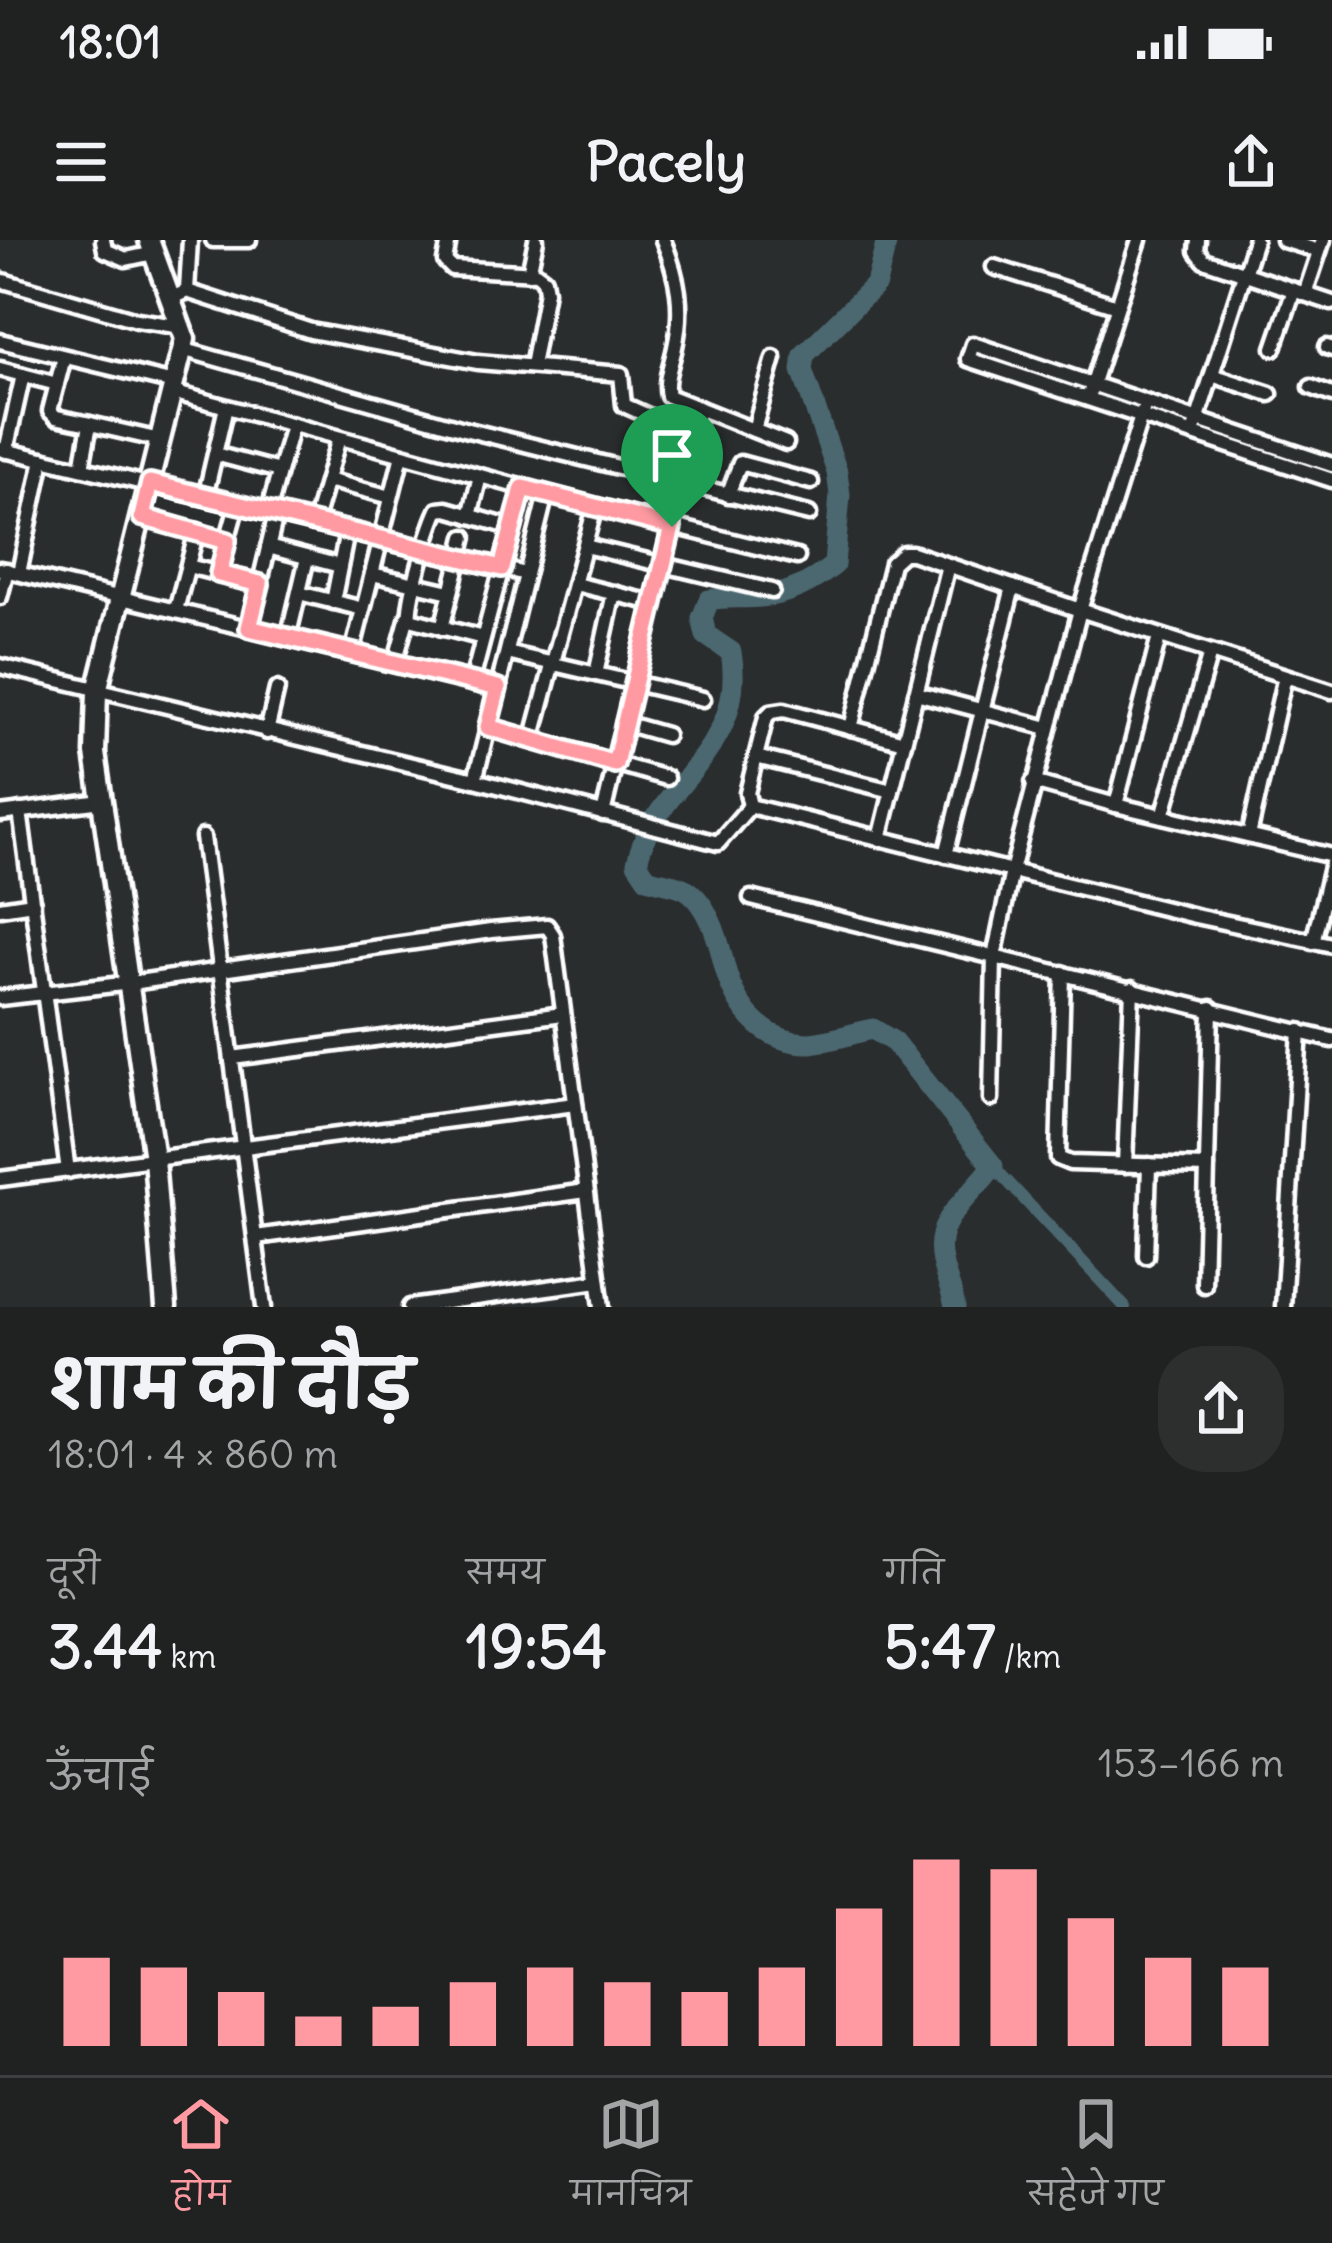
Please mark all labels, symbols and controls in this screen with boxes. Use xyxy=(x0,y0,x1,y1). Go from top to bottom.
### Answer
text: 18:01 xyxy=(60,14,161,70)
text: Pacely xyxy=(586,128,746,196)
icon: menu xyxy=(48,129,114,195)
icon: share xyxy=(1218,129,1284,195)
pin xyxy=(621,404,723,527)
icon: arrive xyxy=(639,422,705,488)
text: शाम की दौड़ xyxy=(48,1343,414,1426)
button: share xyxy=(1158,1346,1284,1472)
text: 18:01 · 4 × 860 m xyxy=(48,1430,338,1479)
text: दूरी xyxy=(48,1551,100,1593)
text: समय xyxy=(466,1551,545,1593)
text: गति xyxy=(884,1551,944,1593)
text: 3.44 xyxy=(48,1609,163,1684)
text: 19:54 xyxy=(466,1609,607,1684)
text: 5:47 xyxy=(884,1609,996,1684)
text: km xyxy=(163,1635,216,1677)
text: /km xyxy=(996,1635,1061,1677)
text: 153–166 m xyxy=(1098,1739,1284,1788)
text: ऊँचाई xyxy=(48,1751,153,1800)
tab: होम xyxy=(168,2091,234,2230)
tab: मानचित्र xyxy=(570,2091,691,2230)
tab: सहेजे गए xyxy=(1027,2091,1164,2230)

